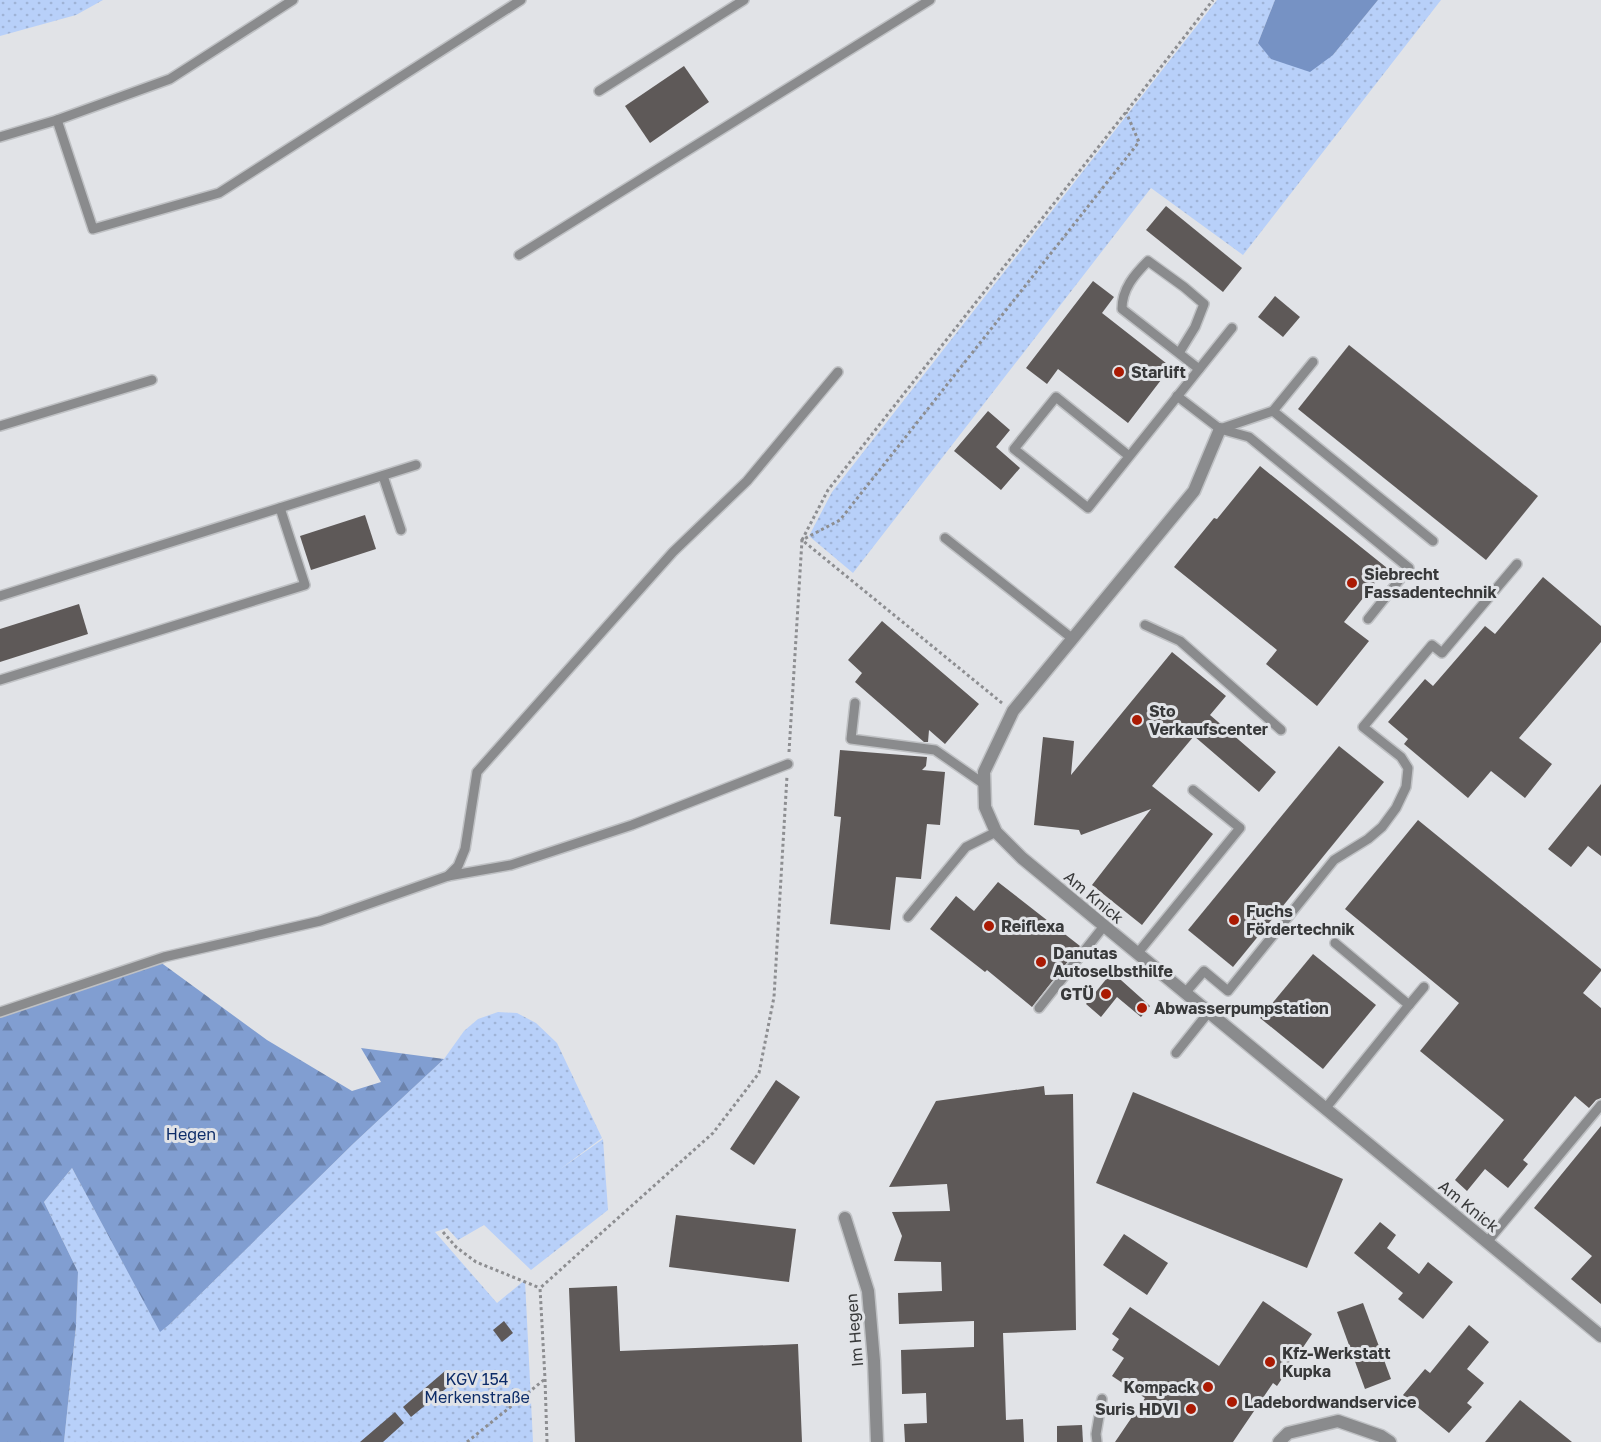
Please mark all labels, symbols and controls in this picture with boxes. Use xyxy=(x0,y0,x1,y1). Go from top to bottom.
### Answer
place label: Starlift xyxy=(1131,362,1186,382)
marker: Starlift xyxy=(1112,365,1126,379)
place label: Siebrecht Fassadentechnik xyxy=(1364,564,1497,602)
marker: Siebrecht Fassadentechnik xyxy=(1345,576,1359,590)
place label: Sto Verkaufscenter xyxy=(1149,701,1268,739)
marker: Sto Verkaufscenter xyxy=(1130,713,1144,727)
street label: Am Knick xyxy=(1060,866,1128,928)
place label: Fuchs Fördertechnik xyxy=(1246,901,1356,939)
marker: Fuchs Fördertechnik xyxy=(1227,913,1241,927)
place label: Reiflexa xyxy=(1001,916,1064,936)
marker: Reiflexa xyxy=(982,919,996,933)
place label: Danutas Autoselbsthilfe xyxy=(1053,943,1173,981)
marker: Danutas Autoselbsthilfe xyxy=(1034,955,1048,969)
place label: GTÜ xyxy=(1060,984,1094,1004)
marker: GTÜ xyxy=(1099,987,1113,1001)
place label: Abwasserpumpstation xyxy=(1154,998,1329,1018)
marker: Abwasserpumpstation xyxy=(1135,1001,1149,1015)
park label: Hegen xyxy=(166,1124,216,1144)
street label: Am Knick xyxy=(1435,1176,1503,1236)
street label: Im Hegen xyxy=(841,1292,867,1368)
place label: Kfz-Werkstatt Kupka xyxy=(1282,1343,1391,1381)
marker: Kfz-Werkstatt Kupka xyxy=(1263,1355,1277,1369)
park label: KGV 154 Merkenstraße xyxy=(424,1369,530,1407)
place label: Kompack xyxy=(1124,1377,1197,1397)
marker: Kompack xyxy=(1201,1380,1215,1394)
place label: Ladebordwandservice xyxy=(1244,1392,1416,1412)
marker: Ladebordwandservice xyxy=(1225,1395,1239,1409)
place label: Suris HDVI xyxy=(1095,1399,1179,1419)
marker: Suris HDVI xyxy=(1184,1402,1198,1416)

